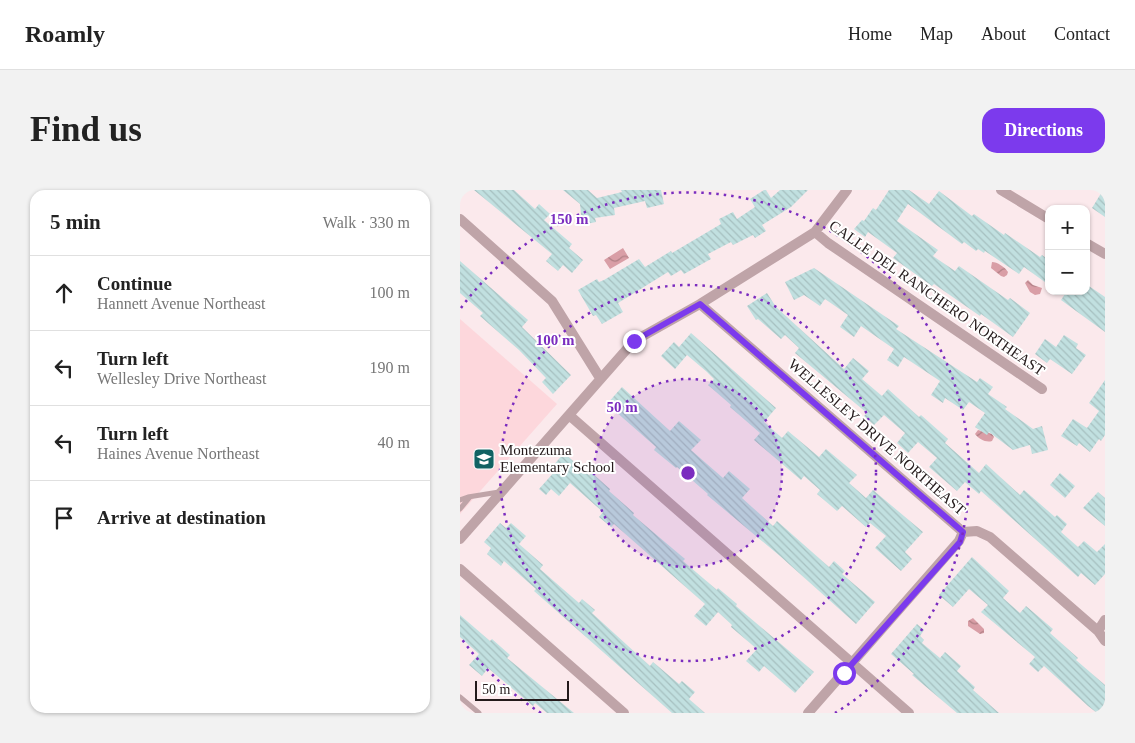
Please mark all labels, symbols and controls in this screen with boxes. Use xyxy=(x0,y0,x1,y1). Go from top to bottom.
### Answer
text: Roamly xyxy=(25,21,105,47)
text: Home xyxy=(848,24,892,44)
text: Map xyxy=(920,24,953,44)
text: About xyxy=(981,24,1026,44)
text: Contact xyxy=(1054,24,1110,44)
button: Directions xyxy=(982,108,1105,153)
text: Find us xyxy=(30,110,142,149)
map controls xyxy=(1045,205,1090,295)
button: + xyxy=(1045,205,1090,250)
text: 5 min xyxy=(50,210,101,234)
text: 150 m xyxy=(550,211,589,227)
text: Walk · 330 m xyxy=(323,214,410,231)
street label: CALLE DEL RANCHERO NORTHEAST xyxy=(826,217,1048,379)
button: − xyxy=(1045,250,1090,295)
text: Continue xyxy=(97,273,172,294)
icon: ahead xyxy=(50,279,78,307)
text: 100 m xyxy=(370,284,410,301)
text: Hannett Avenue Northeast xyxy=(97,295,266,312)
route end xyxy=(623,330,646,353)
text: 100 m xyxy=(536,332,575,348)
text: Turn left xyxy=(97,348,169,369)
icon: left xyxy=(50,354,78,382)
street label: WELLESLEY DRIVE NORTHEAST xyxy=(785,356,969,518)
text: 190 m xyxy=(370,359,410,376)
text: Wellesley Drive Northeast xyxy=(97,370,266,387)
text: 50 m xyxy=(606,399,638,415)
text: Turn left xyxy=(97,423,169,444)
icon: left xyxy=(50,429,78,457)
text: 40 m xyxy=(378,434,410,451)
place label: Montezuma Elementary School xyxy=(500,442,615,475)
text: Haines Avenue Northeast xyxy=(97,445,259,462)
school or university icon: Montezuma Elementary School xyxy=(472,447,496,471)
centre of rings xyxy=(679,464,697,482)
icon: arrive xyxy=(50,504,78,532)
text: Arrive at destination xyxy=(97,507,266,528)
route start xyxy=(833,662,856,685)
scale bar xyxy=(475,678,569,701)
text: 50 m xyxy=(482,682,510,697)

